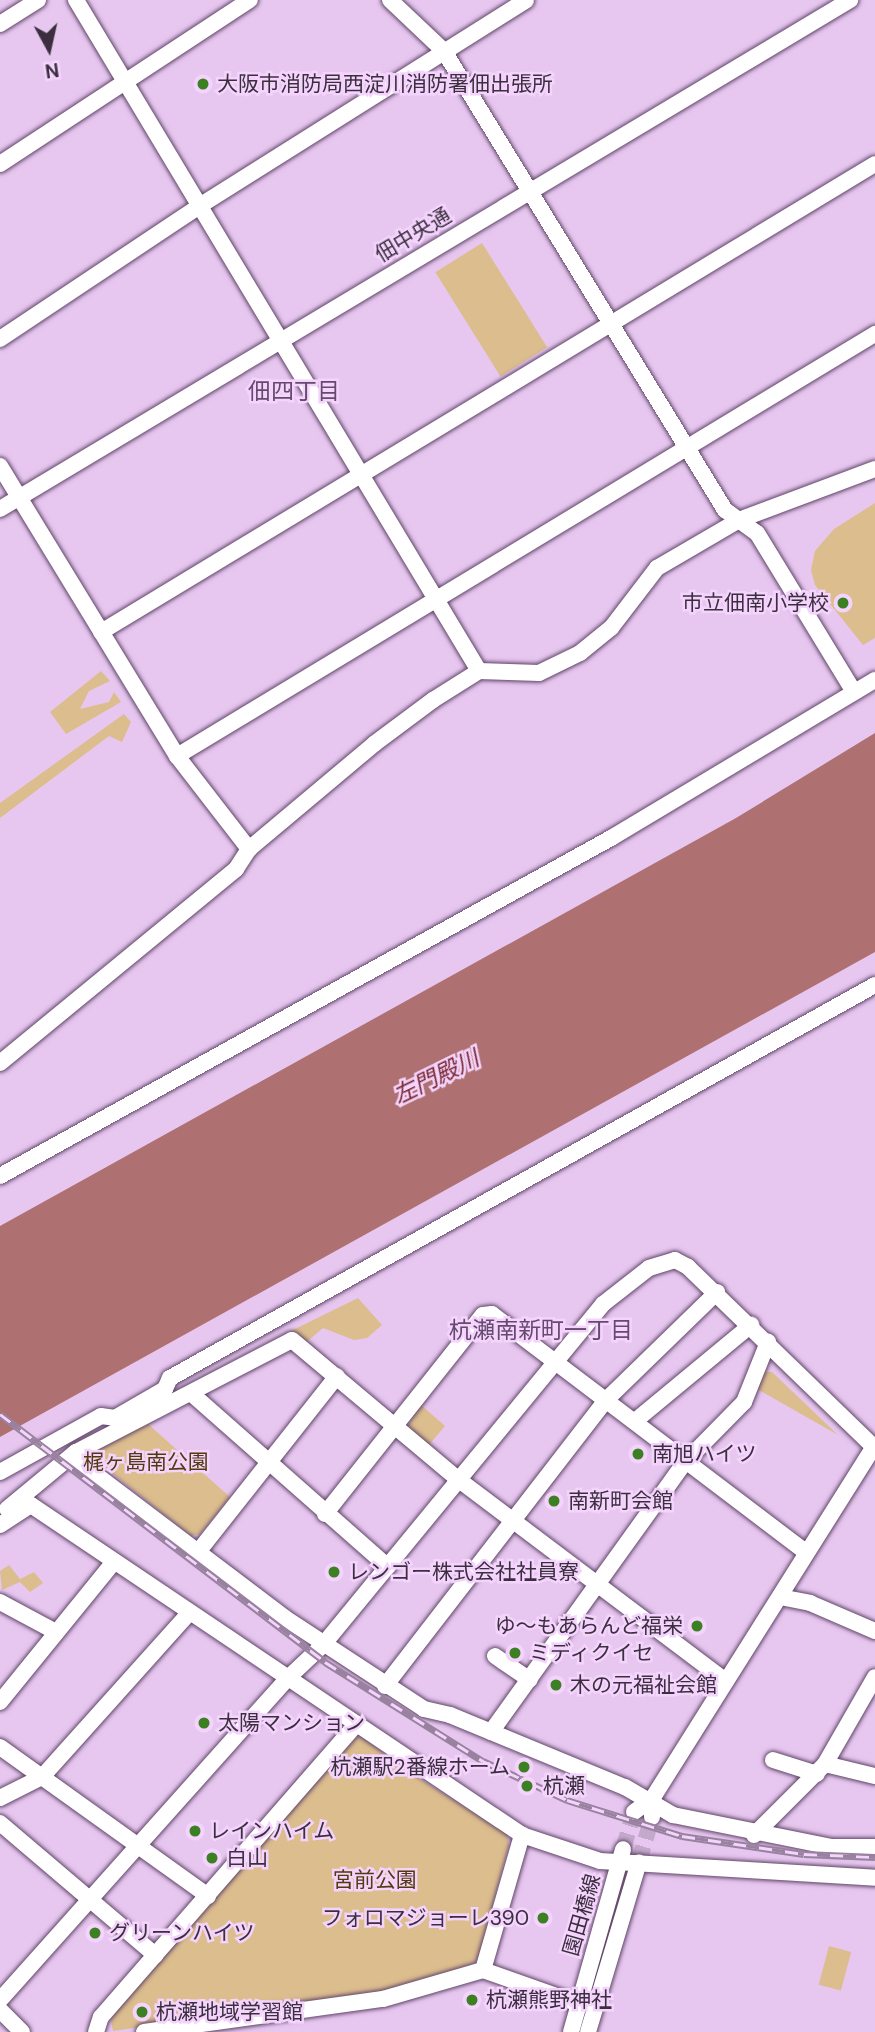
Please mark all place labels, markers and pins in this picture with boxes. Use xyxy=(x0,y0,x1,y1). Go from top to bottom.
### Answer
place label: 大阪市消防局西淀川消防署佃出張所 xyxy=(217,71,553,97)
marker: 大阪市消防局西淀川消防署佃出張所 xyxy=(195,76,211,92)
place label: 市立佃南小学校 xyxy=(682,590,829,616)
marker: 市立佃南小学校 xyxy=(835,595,851,611)
place label: 南旭ハイツ xyxy=(652,1441,757,1467)
marker: 南旭ハイツ xyxy=(630,1446,646,1462)
place label: 南新町会館 xyxy=(568,1488,673,1514)
marker: 南新町会館 xyxy=(546,1493,562,1509)
place label: レンゴー株式会社社員寮 xyxy=(348,1559,579,1585)
marker: レンゴー株式会社社員寮 xyxy=(326,1564,342,1580)
place label: ゆ～もあらんど福栄 xyxy=(494,1613,683,1639)
marker: ゆ～もあらんど福栄 xyxy=(689,1618,705,1634)
place label: ミディクイセ xyxy=(529,1640,655,1666)
marker: ミディクイセ xyxy=(507,1645,523,1661)
place label: 木の元福祉会館 xyxy=(570,1672,717,1698)
marker: 木の元福祉会館 xyxy=(548,1677,564,1693)
place label: 太陽マンション xyxy=(218,1710,365,1736)
marker: 太陽マンション xyxy=(196,1715,212,1731)
place label: 杭瀬駅2番線ホーム xyxy=(330,1754,510,1780)
marker: 杭瀬駅2番線ホーム xyxy=(516,1759,532,1775)
place label: 杭瀬 xyxy=(543,1773,585,1799)
marker: 杭瀬 xyxy=(517,1776,537,1796)
place label: レインハイム xyxy=(209,1818,335,1844)
marker: レインハイム xyxy=(187,1823,203,1839)
place label: 白山 xyxy=(226,1845,268,1871)
marker: 白山 xyxy=(204,1850,220,1866)
place label: フォロマジョーレ390 xyxy=(322,1905,529,1931)
marker: フォロマジョーレ390 xyxy=(535,1910,551,1926)
place label: グリーンハイツ xyxy=(109,1920,256,1946)
marker: グリーンハイツ xyxy=(87,1925,103,1941)
place label: 杭瀬熊野神社 xyxy=(486,1987,612,2013)
marker: 杭瀬熊野神社 xyxy=(464,1992,480,2008)
place label: 杭瀬地域学習館 xyxy=(156,1999,303,2025)
marker: 杭瀬地域学習館 xyxy=(134,2004,150,2020)

